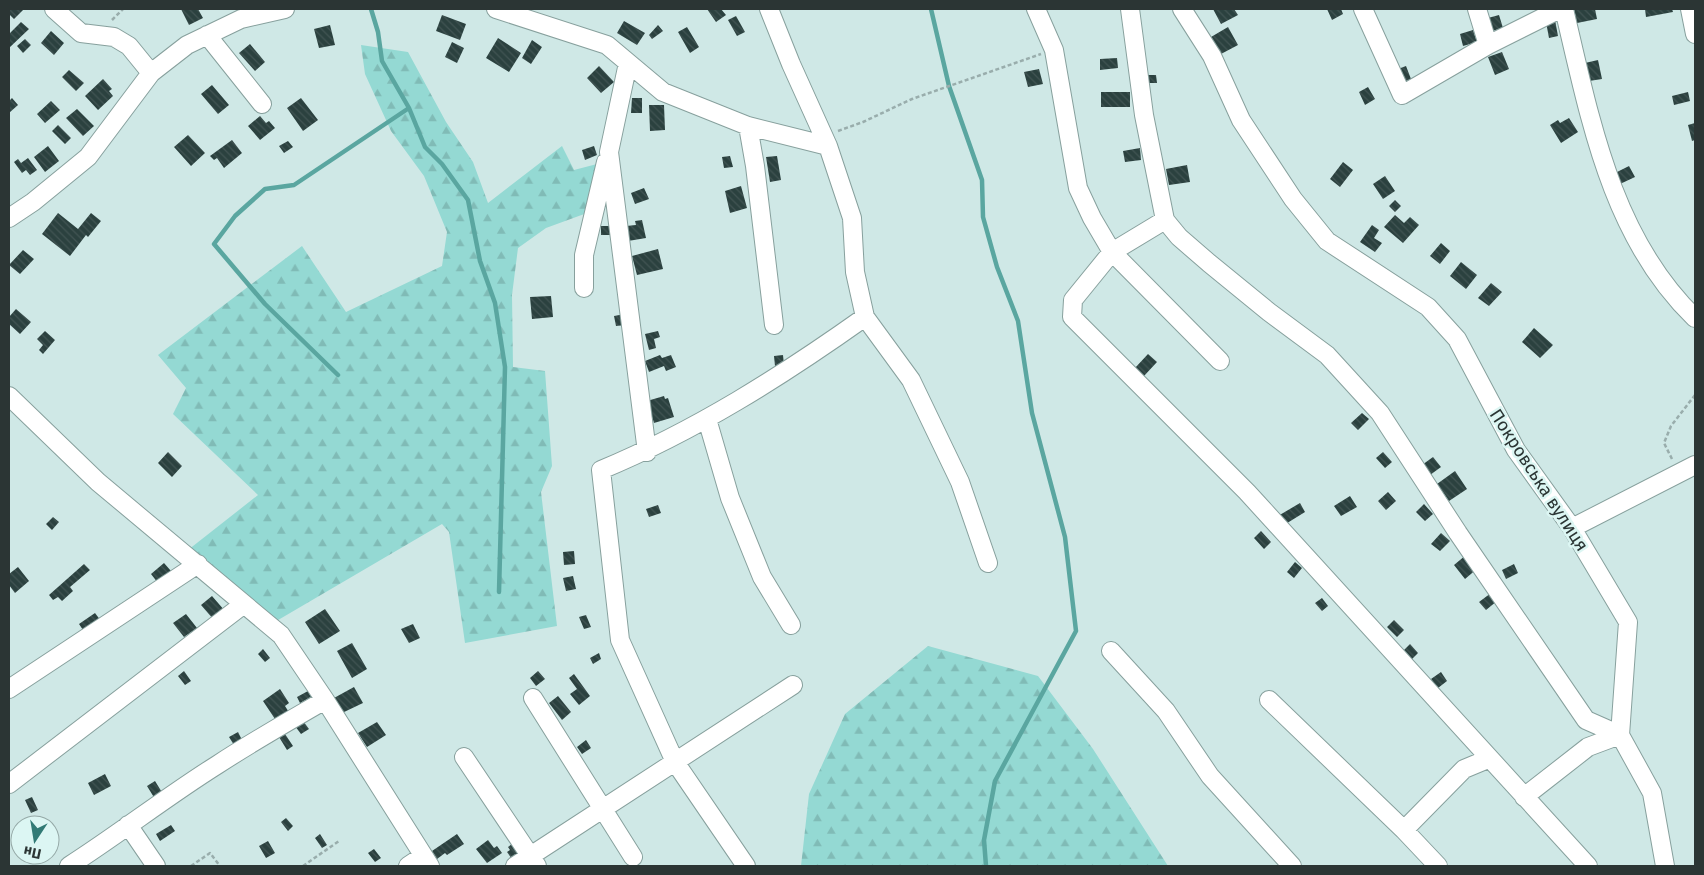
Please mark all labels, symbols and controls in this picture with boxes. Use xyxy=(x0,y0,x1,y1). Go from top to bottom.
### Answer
street label: Покровська вулиця xyxy=(1485,405,1593,555)
north arrow xyxy=(10,815,60,865)
text: Пн xyxy=(22,842,43,862)

